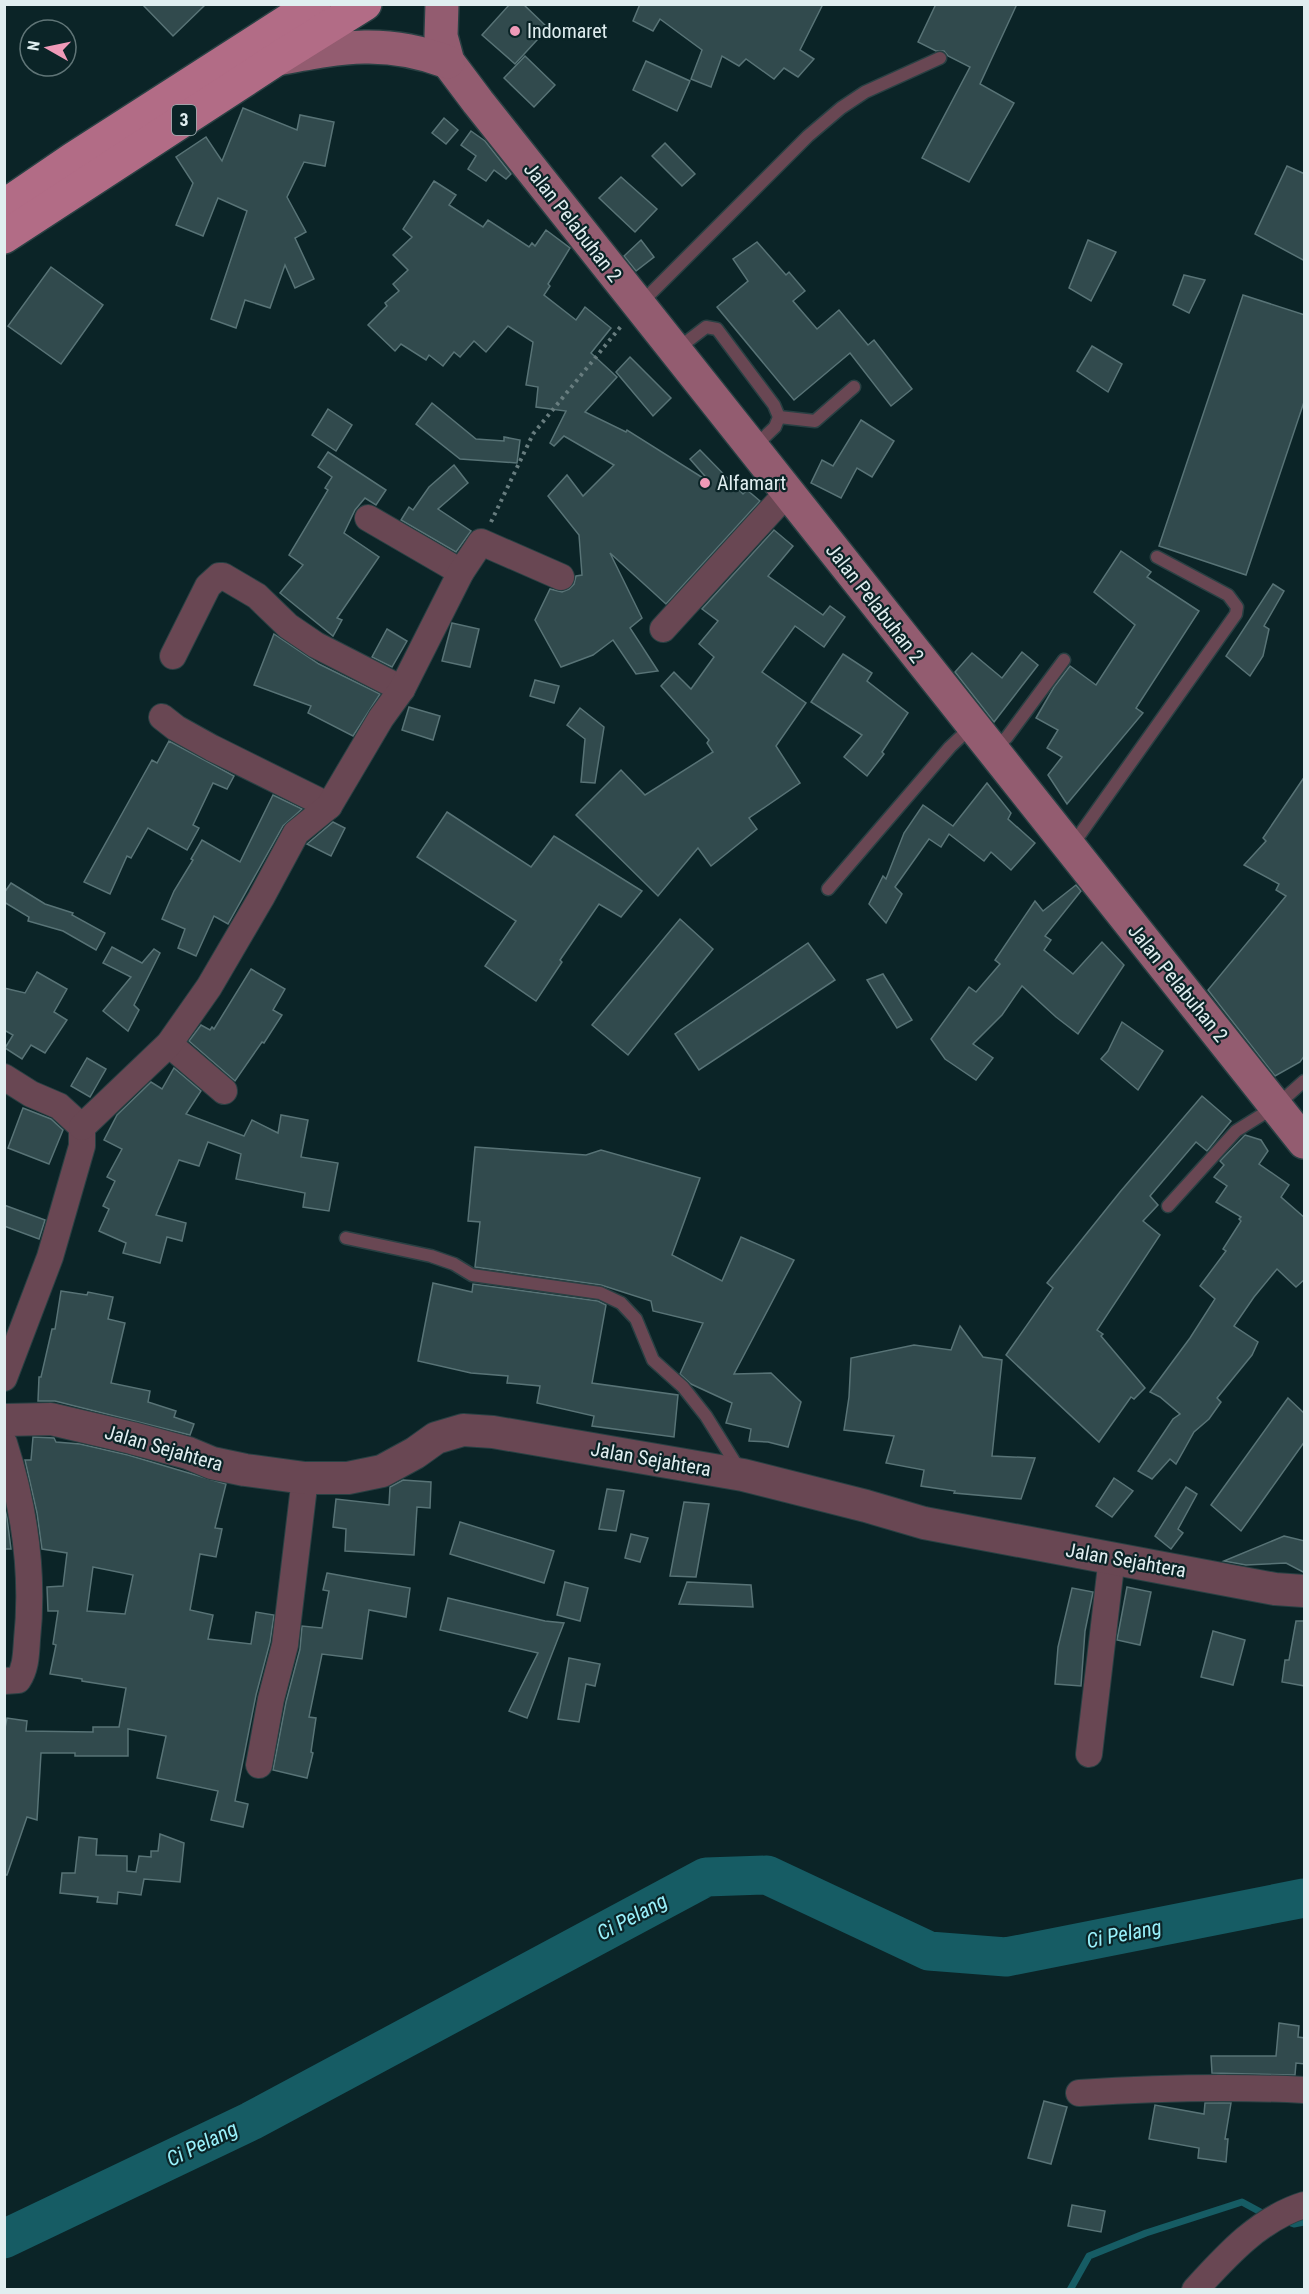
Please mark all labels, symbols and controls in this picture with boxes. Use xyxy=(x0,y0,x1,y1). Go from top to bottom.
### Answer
north arrow xyxy=(18,18,78,78)
place label: Indomaret xyxy=(527,19,608,43)
marker: Indomaret xyxy=(508,24,522,38)
text: N xyxy=(24,39,44,52)
road number: 3 xyxy=(172,105,196,135)
street label: Jalan Pelabuhan 2 xyxy=(519,157,627,287)
place label: Alfamart xyxy=(717,471,786,495)
marker: Alfamart xyxy=(698,476,712,490)
street label: Jalan Pelabuhan 2 xyxy=(821,538,929,668)
street label: Jalan Pelabuhan 2 xyxy=(1123,919,1233,1047)
street label: Jalan Sejahtera xyxy=(102,1420,226,1476)
street label: Jalan Sejahtera xyxy=(589,1437,713,1481)
street label: Jalan Sejahtera xyxy=(1064,1538,1188,1582)
water label: Ci Pelang xyxy=(593,1889,671,1945)
water label: Ci Pelang xyxy=(1084,1915,1164,1953)
water label: Ci Pelang xyxy=(163,2117,241,2171)

